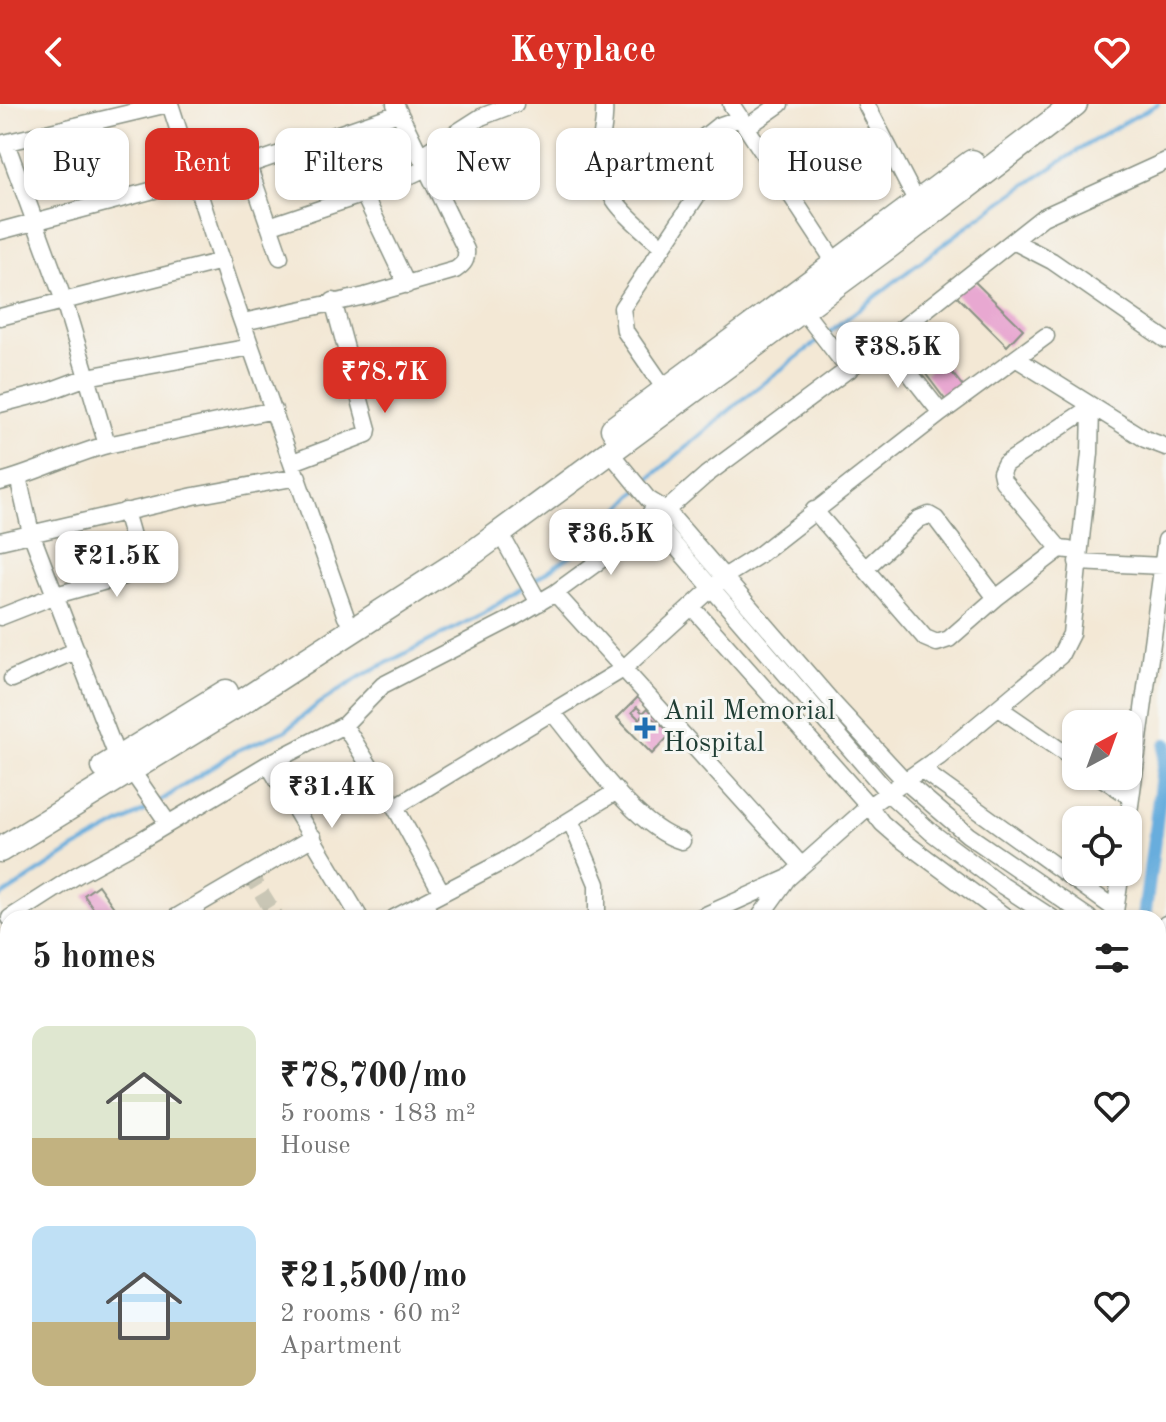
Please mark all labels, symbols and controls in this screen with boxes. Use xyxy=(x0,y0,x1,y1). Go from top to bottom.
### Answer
icon: back xyxy=(32,30,76,74)
icon: heart xyxy=(1090,30,1134,74)
text: Keyplace xyxy=(510,34,656,70)
chip: Buy xyxy=(24,128,129,200)
chip: Rent xyxy=(145,128,259,200)
chip: Filters xyxy=(275,128,411,200)
chip: New xyxy=(427,128,540,200)
chip: Apartment xyxy=(556,128,743,200)
chip: House xyxy=(759,128,891,200)
pin: ₹38.5K xyxy=(833,322,963,390)
text: ₹38.5K xyxy=(854,335,942,361)
pin: ₹78.7K xyxy=(320,347,450,415)
text: ₹78.7K xyxy=(341,360,429,386)
pin: ₹36.5K xyxy=(546,509,676,577)
text: ₹36.5K xyxy=(567,522,655,548)
pin: ₹21.5K xyxy=(52,531,182,599)
text: ₹21.5K xyxy=(73,544,161,570)
place label: Anil Memorial Hospital xyxy=(663,698,835,758)
north arrow xyxy=(1062,710,1142,790)
map controls xyxy=(1062,710,1142,886)
marker: Anil Memorial Hospital xyxy=(634,717,656,739)
pin: ₹31.4K xyxy=(267,762,397,830)
text: ₹31.4K xyxy=(288,775,376,801)
button: locate xyxy=(1062,806,1142,886)
icon: filters xyxy=(1090,936,1134,980)
text: 5 homes xyxy=(32,941,155,975)
icon: home xyxy=(96,1058,192,1154)
text: ₹78,700/mo xyxy=(280,1060,467,1094)
icon: heart xyxy=(1090,1084,1134,1128)
text: 5 rooms · 183 m² xyxy=(280,1101,476,1127)
text: House xyxy=(280,1133,351,1159)
icon: home xyxy=(96,1258,192,1354)
text: ₹21,500/mo xyxy=(280,1260,467,1294)
icon: heart xyxy=(1090,1284,1134,1328)
text: 2 rooms · 60 m² xyxy=(280,1301,461,1327)
text: Apartment xyxy=(280,1333,402,1359)

